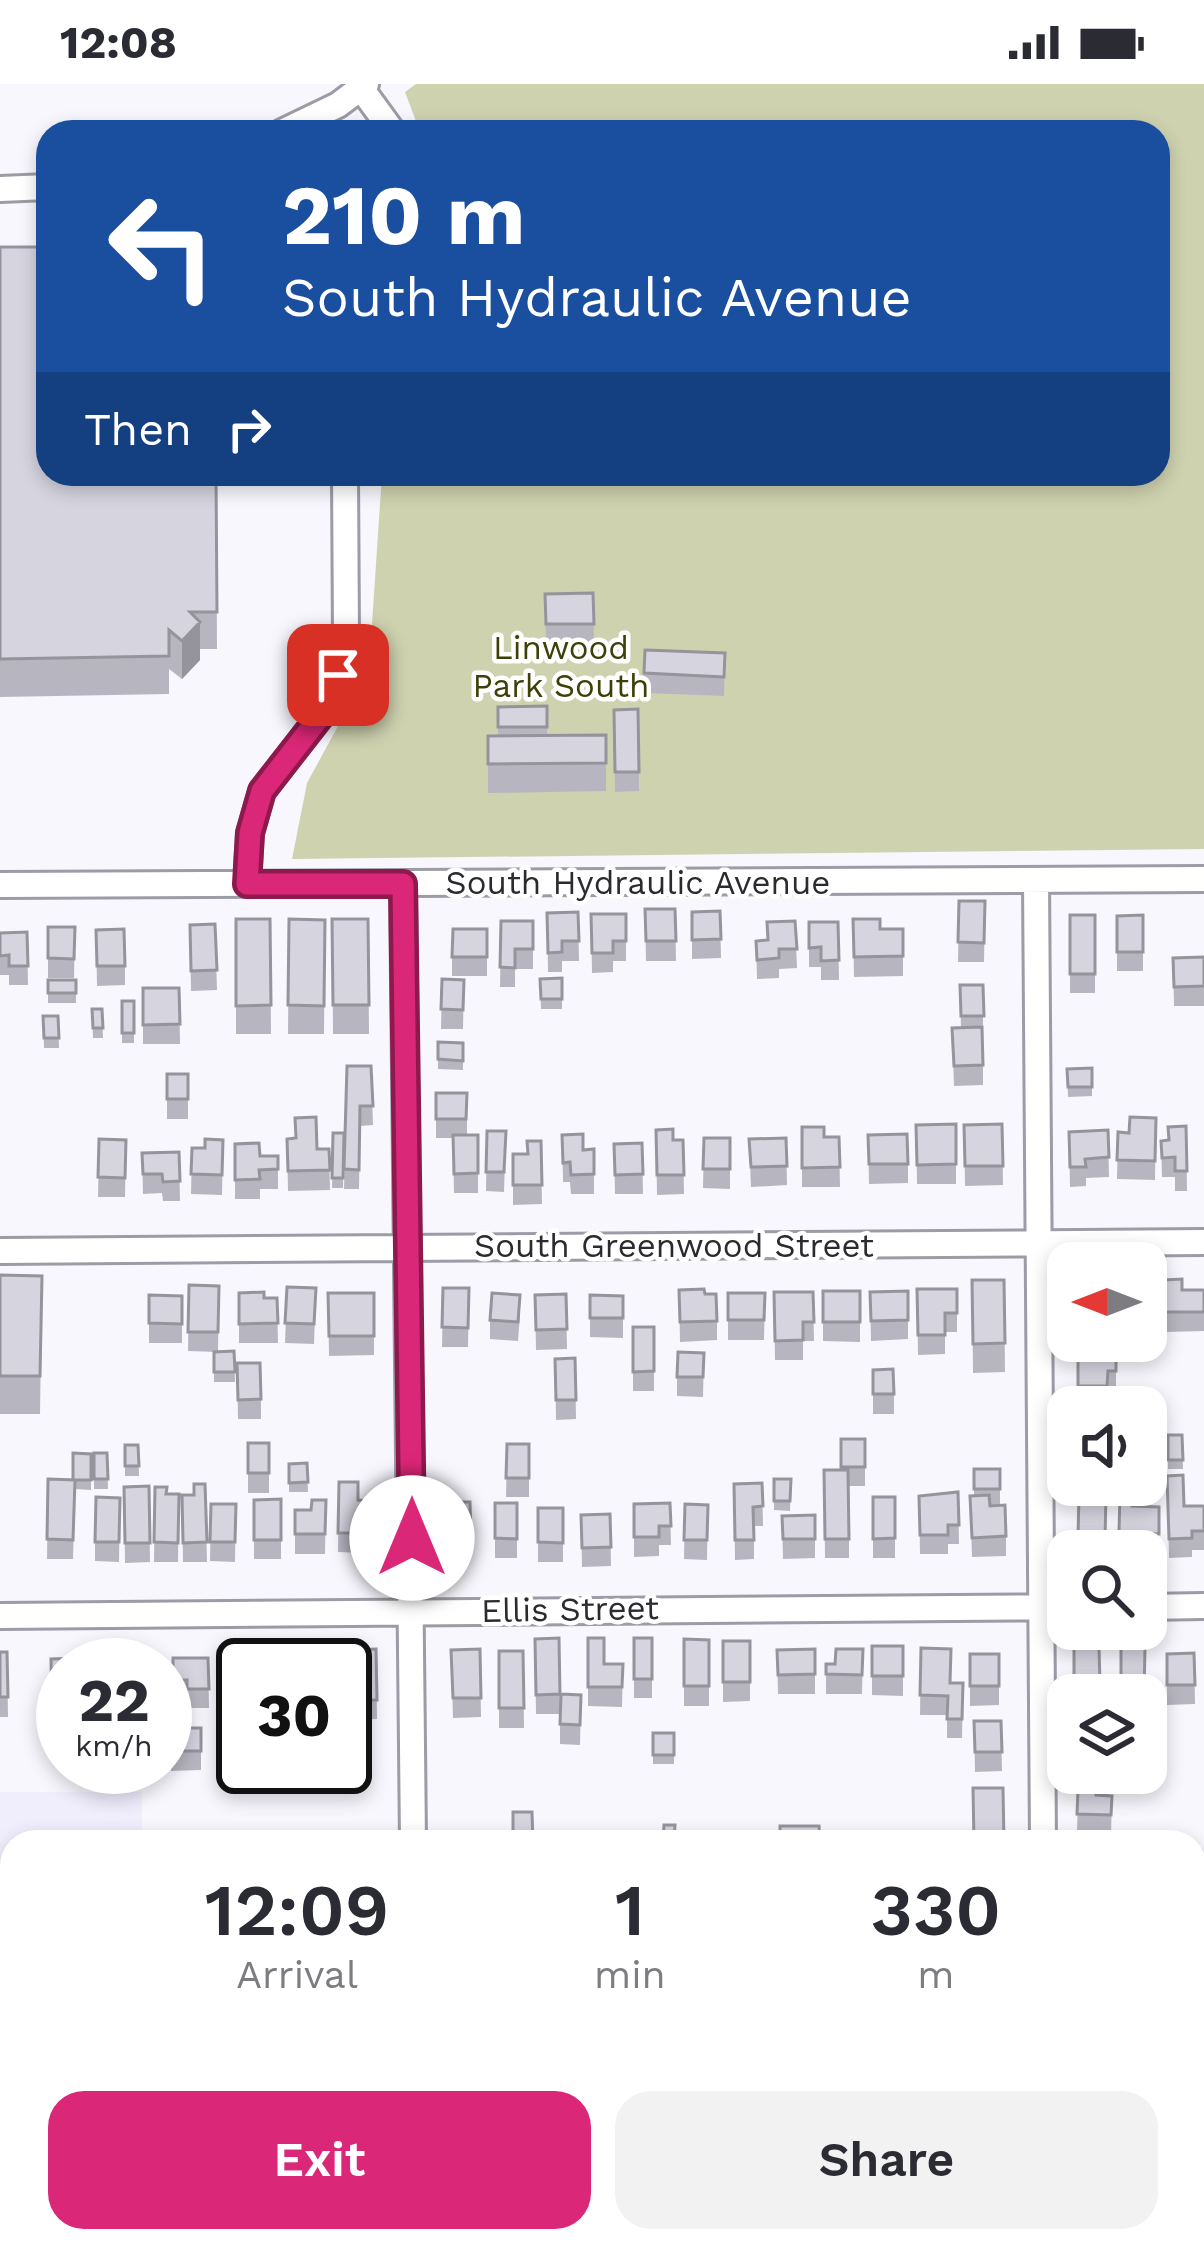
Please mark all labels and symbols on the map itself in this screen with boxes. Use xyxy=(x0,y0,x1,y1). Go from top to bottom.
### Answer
pin xyxy=(287,624,389,726)
park label: Linwood Park South xyxy=(472,628,650,705)
street label: South Hydraulic Avenue xyxy=(446,863,830,902)
street label: South Greenwood Street xyxy=(474,1226,874,1265)
north arrow xyxy=(1047,1242,1167,1362)
position arrow xyxy=(349,1475,475,1601)
street label: Ellis Street xyxy=(481,1588,659,1630)
speed limit sign: 30 xyxy=(216,1638,372,1794)

